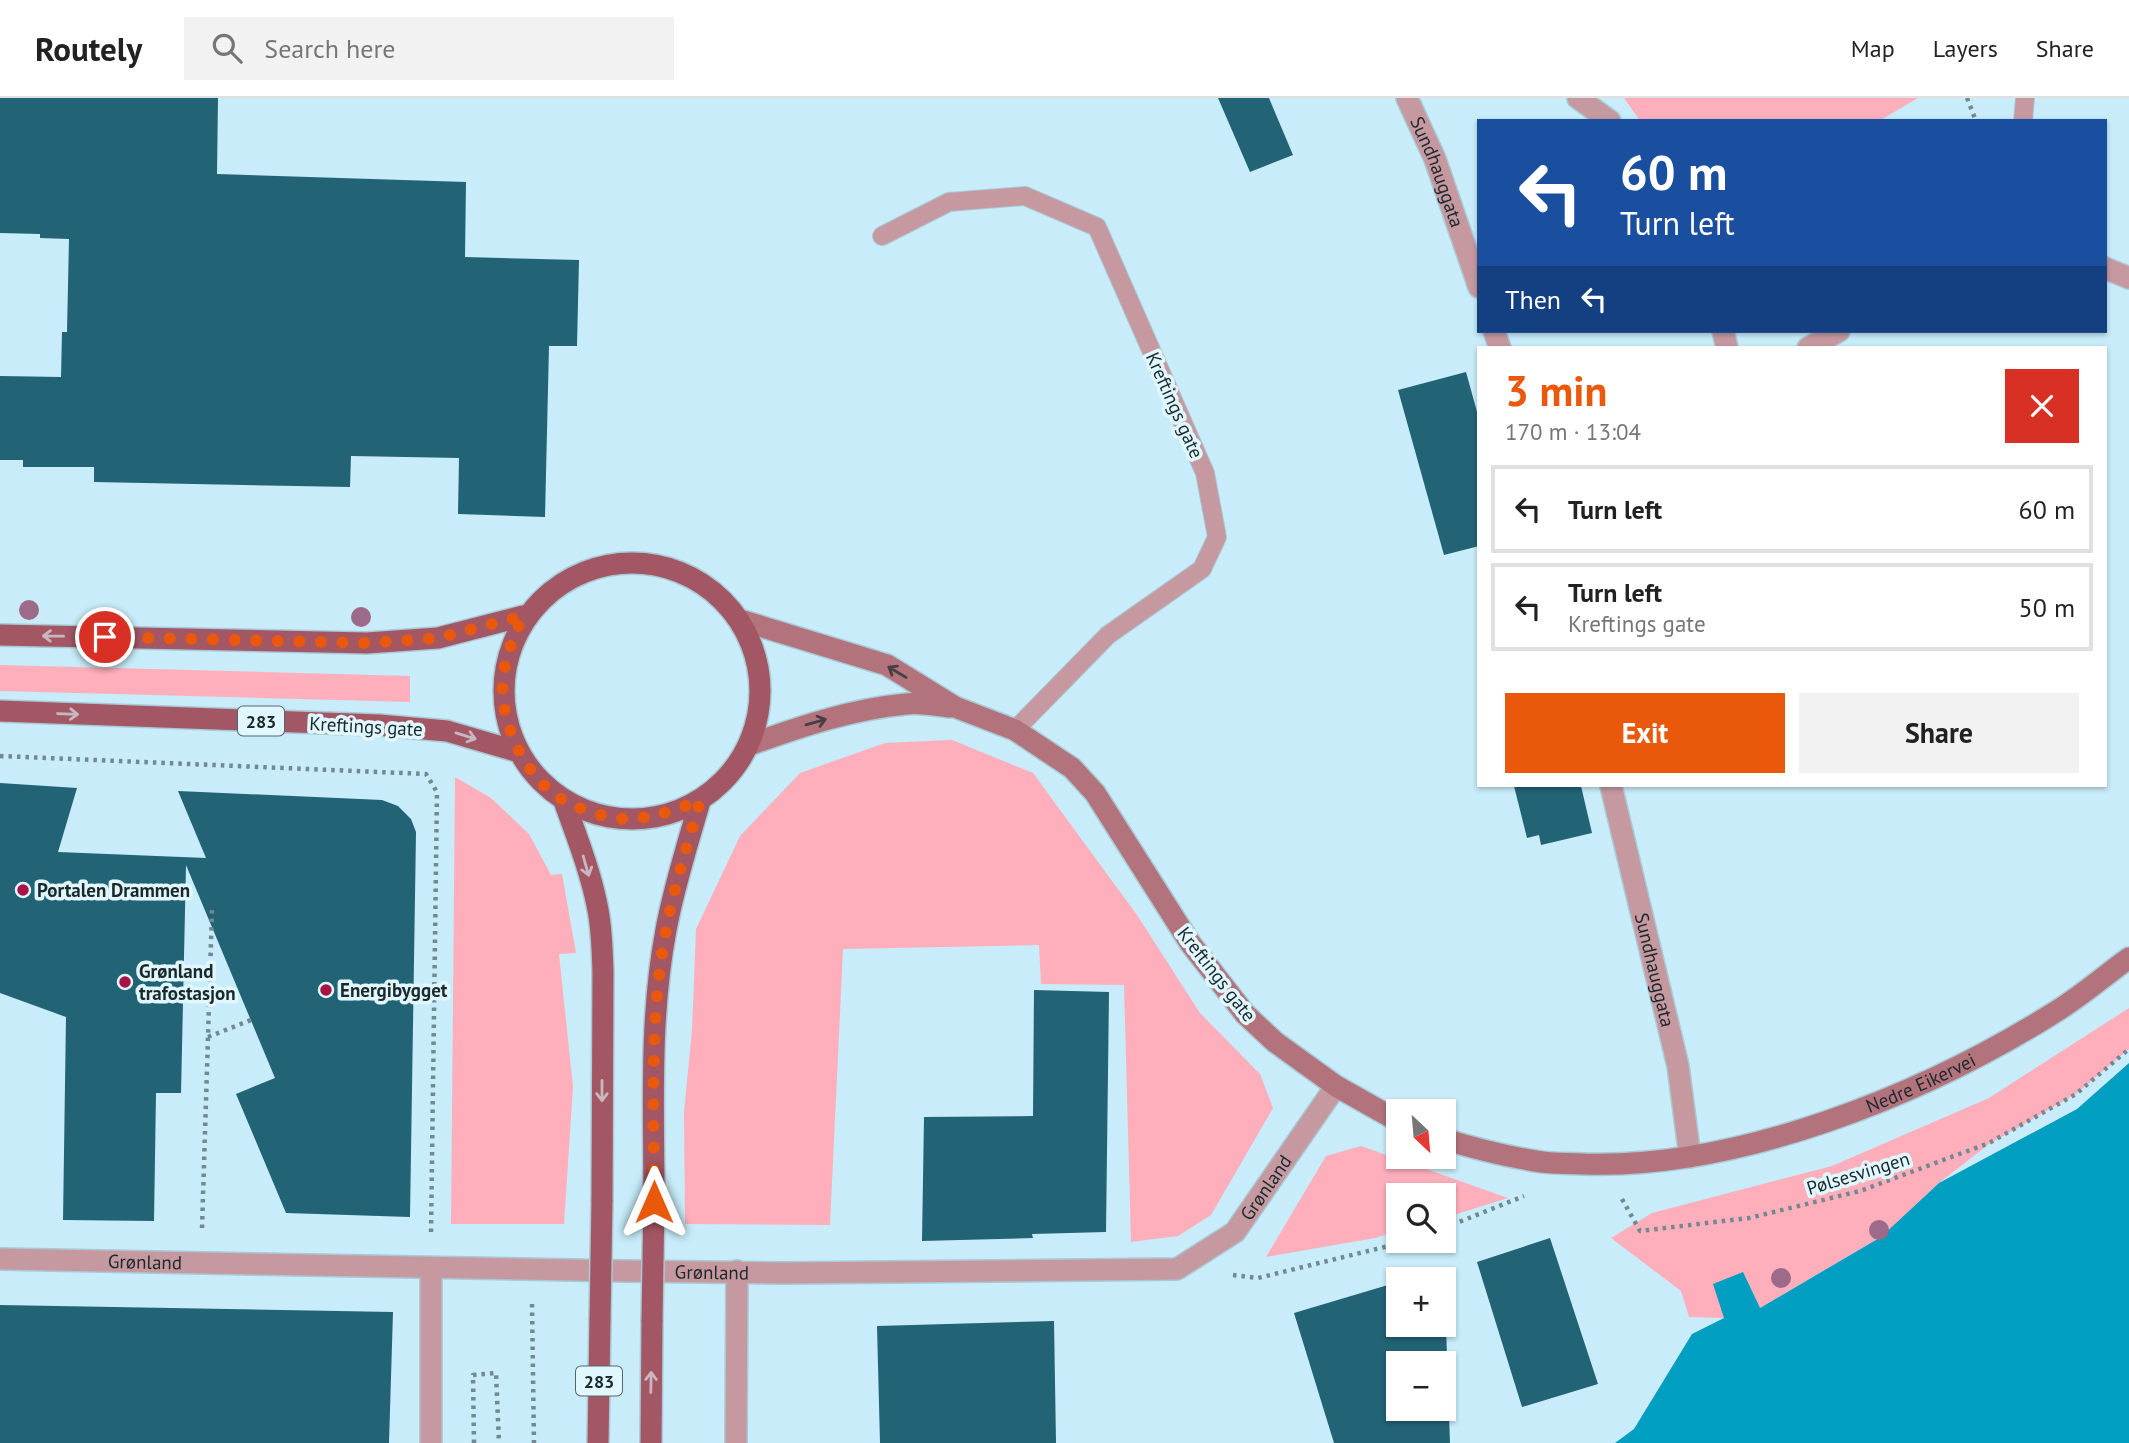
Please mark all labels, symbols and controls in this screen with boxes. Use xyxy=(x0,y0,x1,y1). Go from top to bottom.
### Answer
search box xyxy=(184,17,674,80)
text: Routely xyxy=(35,27,142,70)
icon: search xyxy=(208,29,246,67)
text: Search here xyxy=(264,32,395,65)
text: Map xyxy=(1851,33,1895,64)
text: Layers xyxy=(1933,33,1998,64)
text: Share xyxy=(2036,33,2094,64)
street label: Sundhauggata xyxy=(1405,113,1470,230)
text: 60 m xyxy=(1620,140,1727,204)
icon: left xyxy=(1505,147,1596,238)
text: Turn left xyxy=(1620,202,1735,244)
icon: left xyxy=(1575,280,1613,318)
text: Then xyxy=(1505,283,1561,316)
street label: Kreftings gate xyxy=(1141,348,1209,462)
text: 3 min xyxy=(1505,363,1607,418)
button: close xyxy=(2005,369,2079,443)
text: 170 m · 13:04 xyxy=(1505,417,1641,446)
icon: left xyxy=(1509,490,1547,528)
text: Turn left xyxy=(1568,493,1662,526)
text: 60 m xyxy=(2019,493,2075,526)
text: Turn left xyxy=(1568,576,1662,609)
icon: left xyxy=(1509,588,1547,626)
text: 50 m xyxy=(2019,591,2075,624)
pin xyxy=(75,607,135,667)
text: Kreftings gate xyxy=(1568,609,1706,638)
icon: arrive xyxy=(86,618,124,656)
one-way arrow xyxy=(42,629,65,643)
one-way arrow xyxy=(888,664,908,678)
button: Exit xyxy=(1505,693,1785,773)
button: Share xyxy=(1799,693,2079,773)
road number: 283 xyxy=(238,706,284,736)
one-way arrow xyxy=(56,707,79,720)
street label: Kreftings gate xyxy=(309,711,423,741)
one-way arrow xyxy=(805,715,827,728)
one-way arrow xyxy=(455,731,477,744)
one-way arrow xyxy=(581,854,594,876)
place label: Portalen Drammen xyxy=(37,878,190,902)
marker: Portalen Drammen xyxy=(15,882,31,898)
street label: Sundhauggata xyxy=(1630,910,1680,1029)
street label: Kreftings gate xyxy=(1173,922,1261,1026)
place label: Grønland trafostasjon xyxy=(139,959,236,1005)
marker: Grønland trafostasjon xyxy=(117,974,133,990)
place label: Energibygget xyxy=(340,978,448,1002)
marker: Energibygget xyxy=(318,982,334,998)
street label: Nedre Eikervei xyxy=(1862,1048,1979,1118)
one-way arrow xyxy=(595,1080,609,1103)
north arrow xyxy=(1386,1099,1456,1169)
map controls xyxy=(1386,1099,1456,1421)
street label: Pølsesvingen xyxy=(1804,1146,1912,1200)
street label: Grønland xyxy=(1235,1150,1297,1225)
position arrow xyxy=(617,1165,691,1239)
button: search xyxy=(1386,1183,1456,1253)
street label: Grønland xyxy=(108,1249,182,1275)
street label: Grønland xyxy=(675,1260,749,1285)
button: + xyxy=(1386,1267,1456,1337)
button: − xyxy=(1386,1351,1456,1421)
road number: 283 xyxy=(576,1366,622,1396)
one-way arrow xyxy=(645,1370,658,1393)

